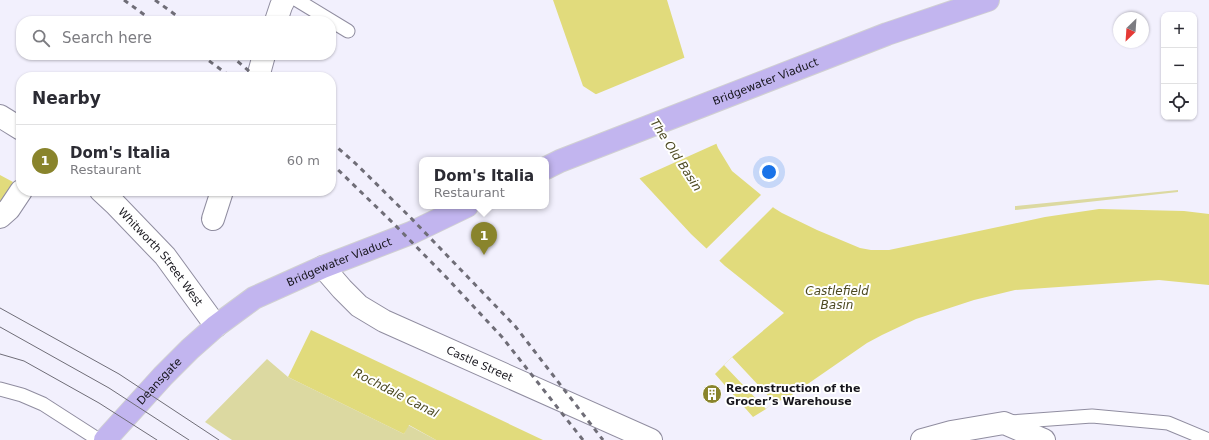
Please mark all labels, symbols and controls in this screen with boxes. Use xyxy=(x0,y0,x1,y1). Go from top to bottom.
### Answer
north arrow xyxy=(1113,12,1149,48)
map controls xyxy=(1161,12,1197,120)
button: + xyxy=(1161,12,1197,48)
search box xyxy=(16,16,336,60)
icon: search xyxy=(30,27,52,49)
text: Search here xyxy=(62,29,152,47)
button: − xyxy=(1161,48,1197,84)
street label: Bridgewater Viaduct xyxy=(711,55,821,108)
button: locate xyxy=(1161,84,1197,120)
text: Nearby xyxy=(32,88,101,108)
water label: The Old Basin xyxy=(647,116,705,194)
text: Dom's Italia xyxy=(70,144,170,162)
text: 1 xyxy=(40,153,50,168)
text: 60 m xyxy=(287,153,320,168)
popup xyxy=(419,157,549,209)
text: Restaurant xyxy=(70,162,141,177)
your location xyxy=(759,162,779,182)
text: Dom's Italia xyxy=(434,167,534,185)
text: Restaurant xyxy=(434,185,505,200)
street label: Whitworth Street West xyxy=(116,205,206,309)
pin: 1 xyxy=(471,222,497,255)
street label: Bridgewater Viaduct xyxy=(285,234,394,289)
water label: Castlefield Basin xyxy=(805,284,869,312)
street label: Castle Street xyxy=(444,343,515,384)
street label: Deansgate xyxy=(134,355,184,407)
water label: Rochdale Canal xyxy=(351,366,441,421)
place label: Reconstruction of the Grocer’s Warehouse xyxy=(726,382,860,408)
building icon: Reconstruction of the Grocer’s Warehouse xyxy=(701,383,723,405)

